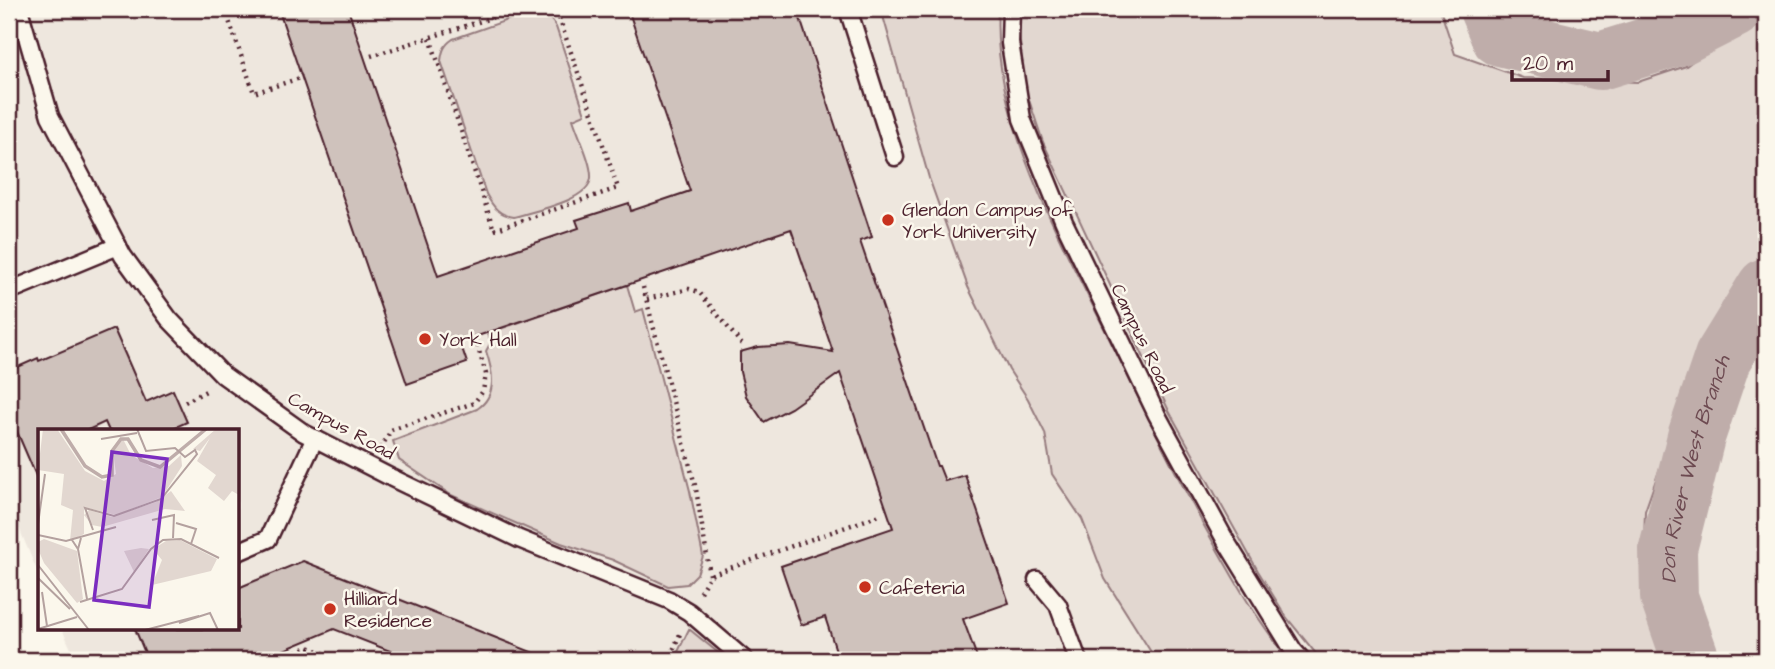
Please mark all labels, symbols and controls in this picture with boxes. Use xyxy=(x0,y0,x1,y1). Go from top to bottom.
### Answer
scale bar xyxy=(1512,38,1609,82)
text: 20 m xyxy=(1523,49,1574,78)
place label: Glendon Campus of York University xyxy=(902,197,1073,247)
marker: Glendon Campus of York University xyxy=(880,212,896,228)
street label: Campus Road xyxy=(1103,279,1180,398)
place label: York Hall xyxy=(439,327,517,354)
marker: York Hall xyxy=(417,331,433,347)
water label: Don River West Branch xyxy=(1654,350,1738,583)
street label: Campus Road xyxy=(283,386,400,467)
inset map xyxy=(38,429,240,630)
place label: Cafeteria xyxy=(879,575,965,602)
marker: Cafeteria xyxy=(857,579,873,595)
place label: Hilliard Residence xyxy=(344,586,432,635)
marker: Hilliard Residence xyxy=(322,601,338,617)

